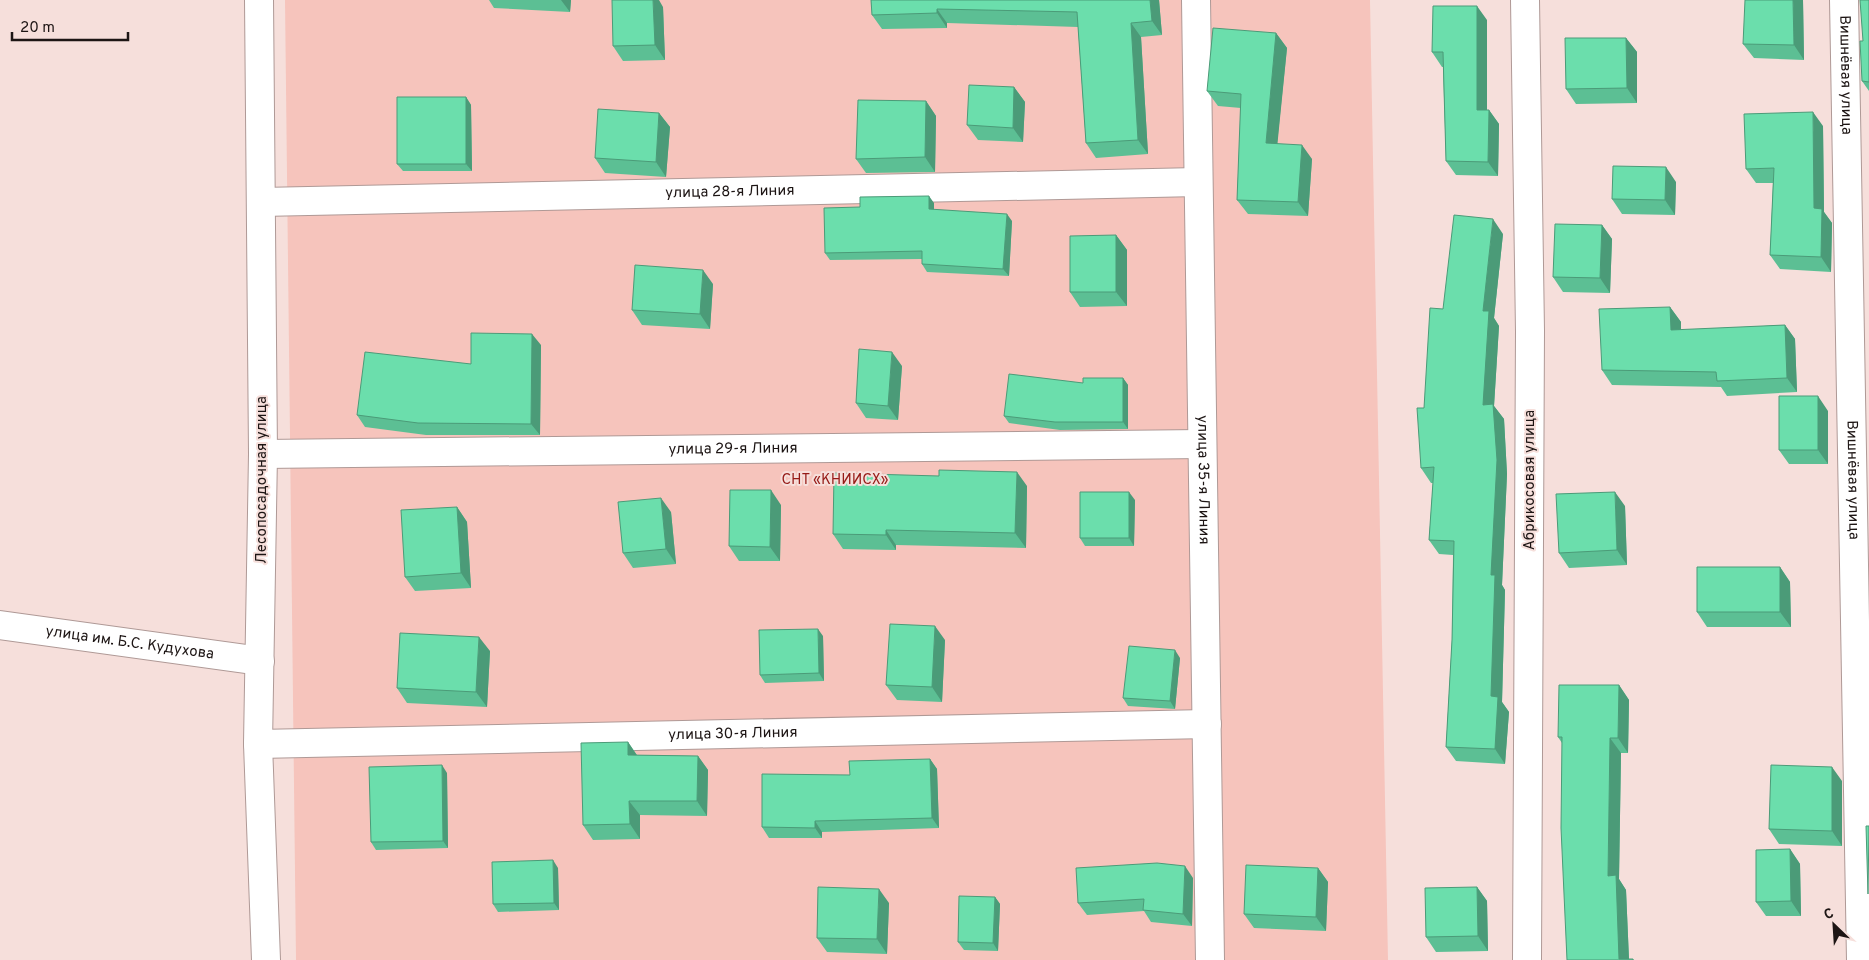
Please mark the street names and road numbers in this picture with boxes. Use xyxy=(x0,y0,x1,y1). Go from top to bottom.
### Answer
street label: Вишнёвая улица xyxy=(1835,15,1856,135)
street label: улица 28-я Линия xyxy=(665,181,795,203)
street label: Лесопосадочная улица xyxy=(253,396,272,564)
street label: Абрикосовая улица xyxy=(1521,410,1540,550)
street label: улица 35-я Линия xyxy=(1193,415,1213,545)
street label: Вишнёвая улица xyxy=(1842,420,1863,540)
street label: улица 29-я Линия xyxy=(668,439,798,459)
street label: улица им. Б.С. Кудухова xyxy=(44,622,215,664)
street label: улица 30-я Линия xyxy=(668,723,798,745)

